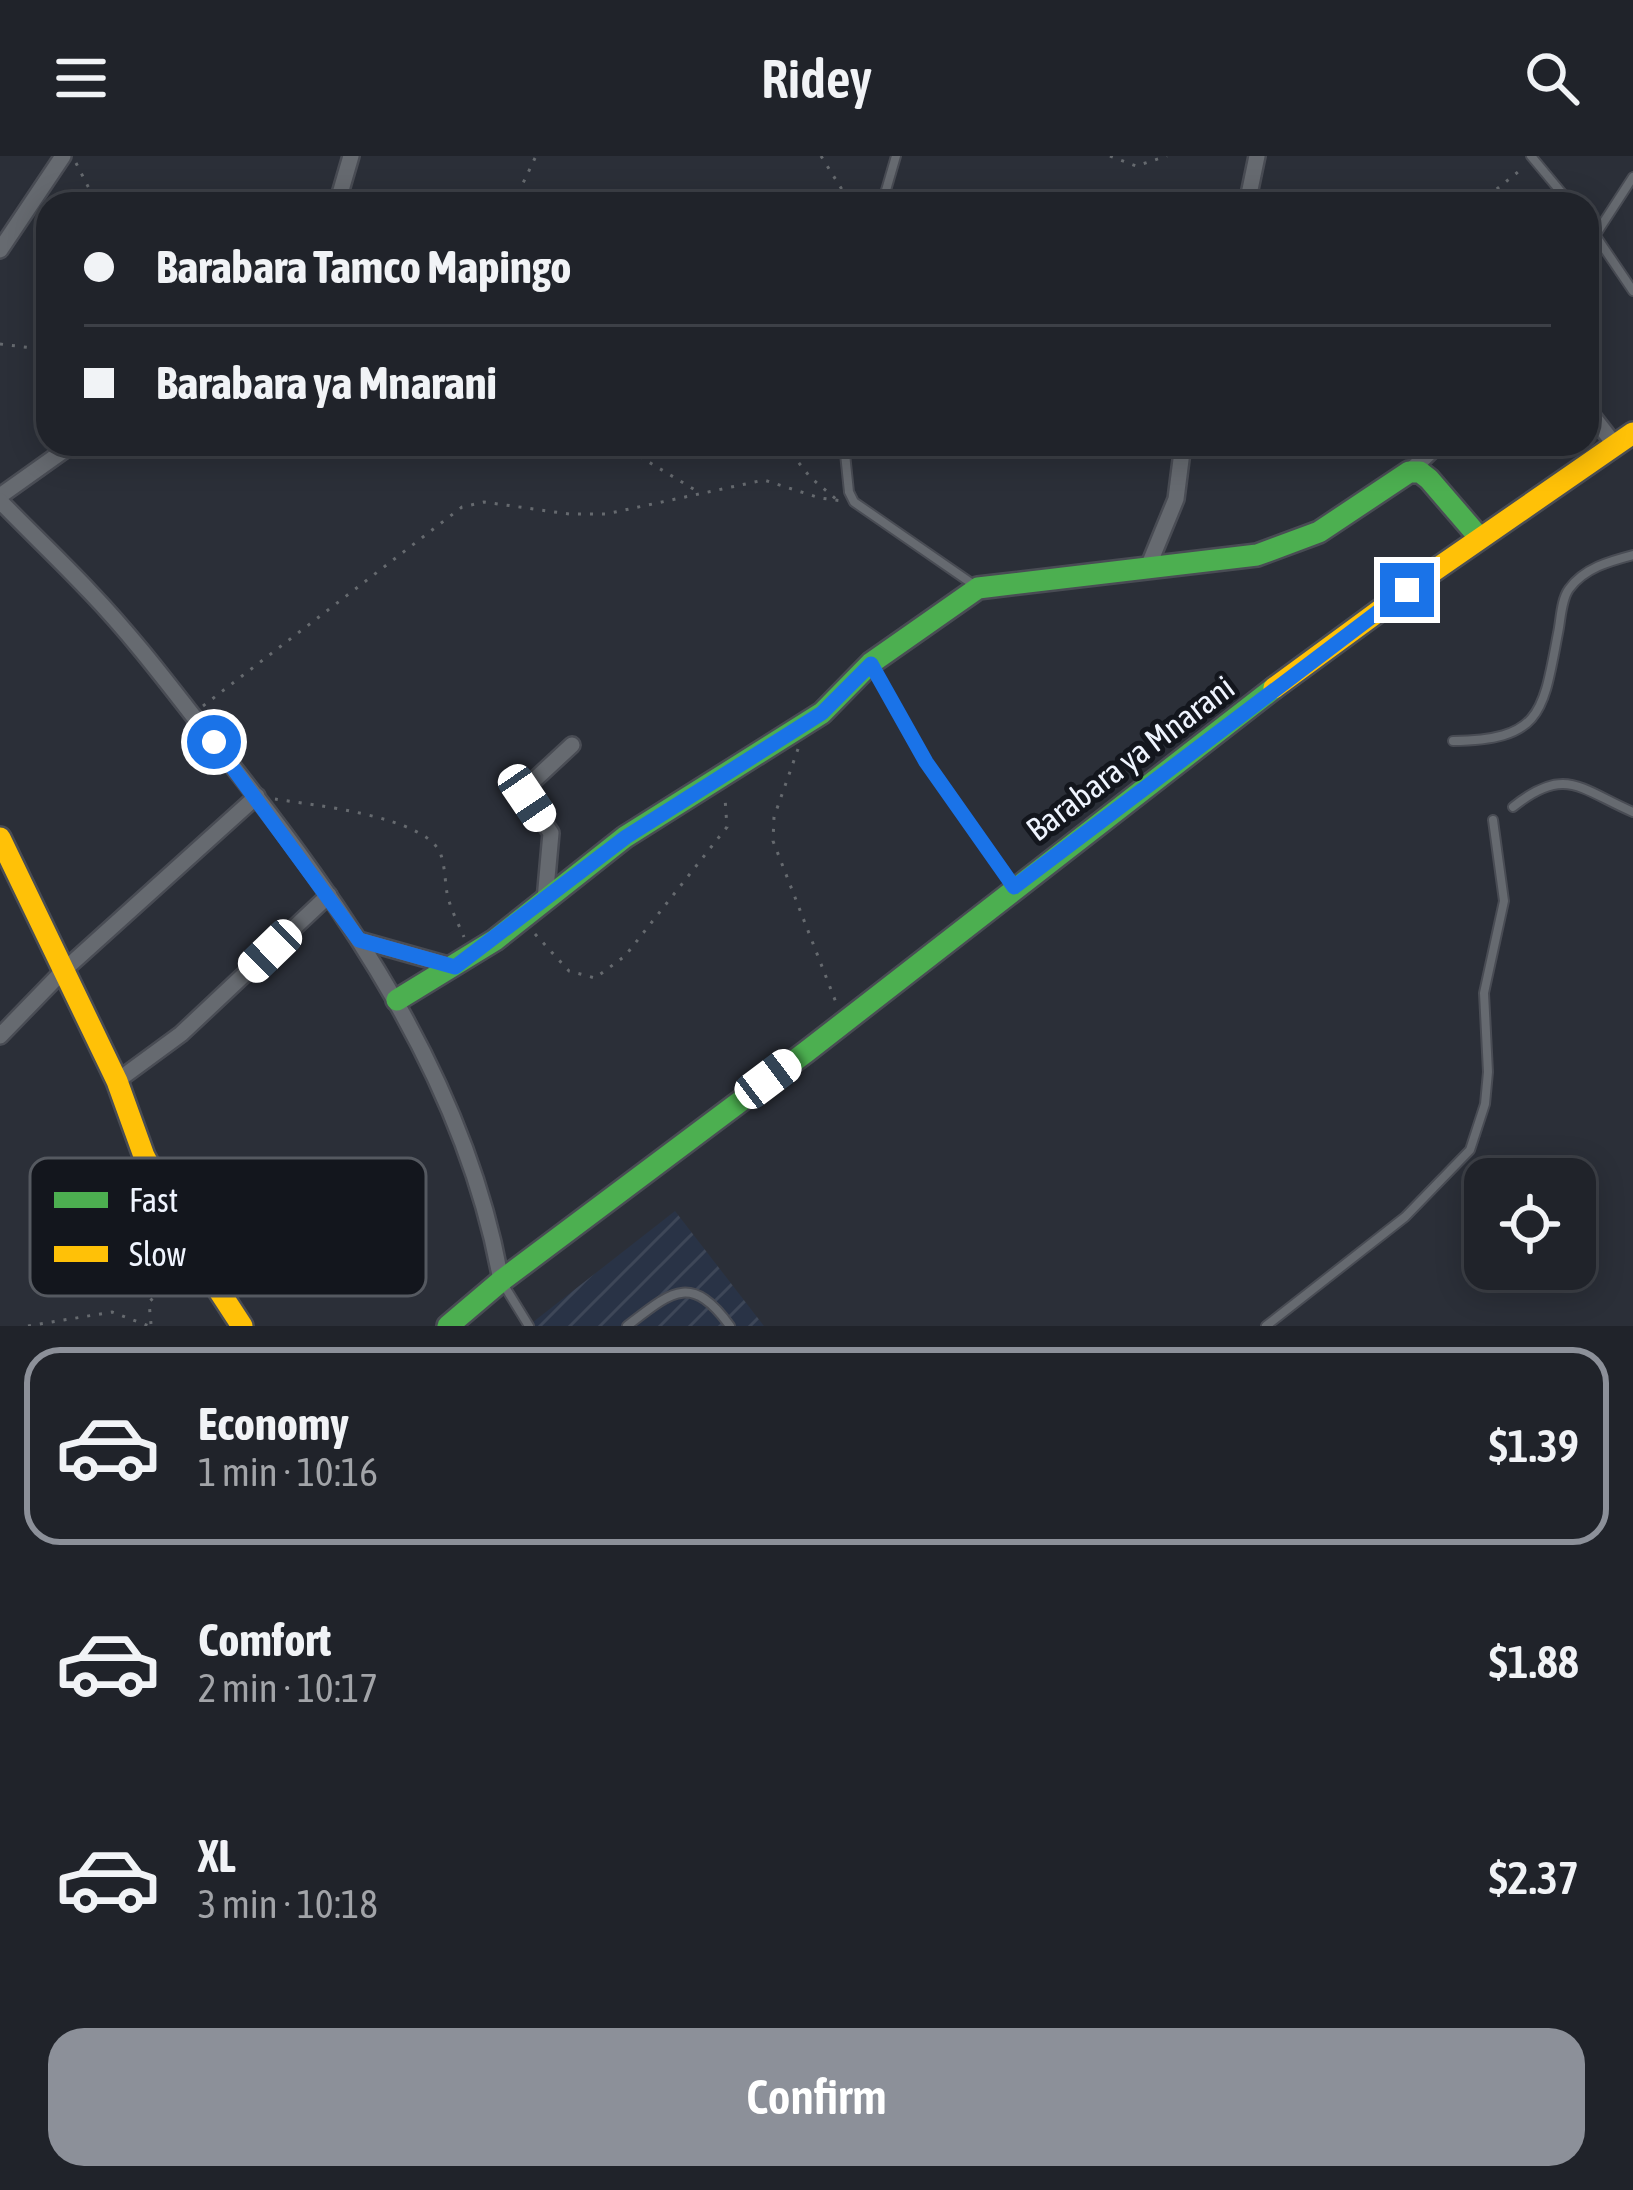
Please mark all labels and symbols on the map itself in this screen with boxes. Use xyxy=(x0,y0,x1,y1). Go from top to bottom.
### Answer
route end xyxy=(1380,563,1434,617)
street label: Barabara ya Mnarani xyxy=(1019,668,1241,848)
route start xyxy=(187,715,241,769)
car xyxy=(492,758,562,838)
car xyxy=(232,913,308,989)
car xyxy=(728,1043,808,1115)
legend xyxy=(30,1158,426,1296)
text: Fast xyxy=(129,1181,178,1219)
text: Slow xyxy=(129,1235,186,1273)

